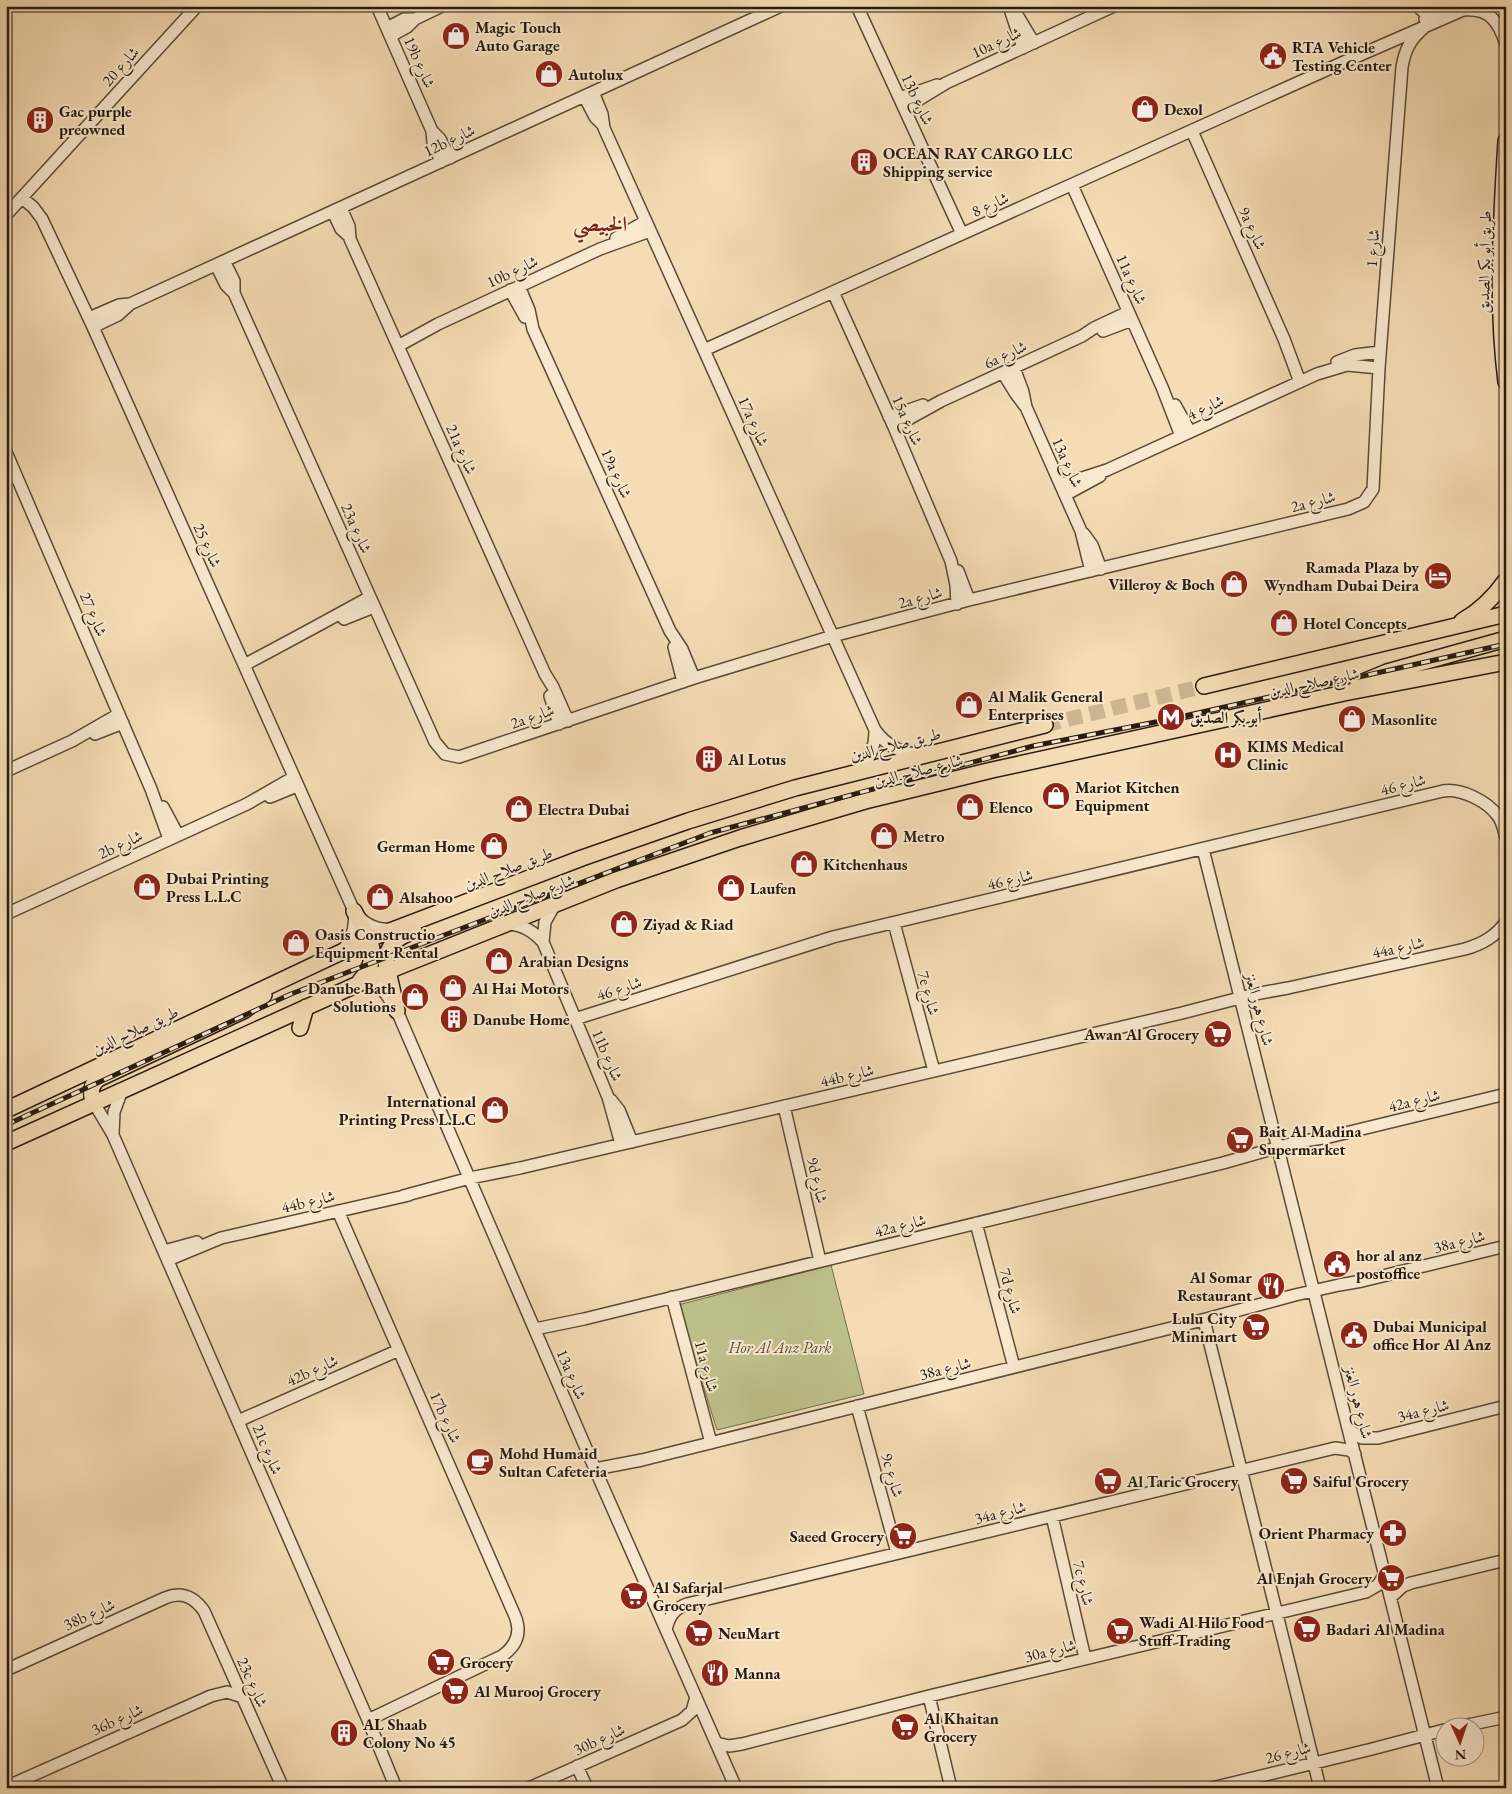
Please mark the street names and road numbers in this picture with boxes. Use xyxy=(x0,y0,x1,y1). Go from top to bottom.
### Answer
street label: 10a شارع xyxy=(968,22,1026,66)
street label: 19b شارع xyxy=(396,33,440,93)
street label: شارع 20 xyxy=(97,42,146,93)
street label: 13b شارع xyxy=(894,70,939,130)
street label: 12b شارع xyxy=(420,119,480,164)
street label: شارع 8 xyxy=(968,187,1013,225)
street label: 9a شارع xyxy=(1231,203,1271,254)
street label: طريق أبو بكر الصديق xyxy=(1472,210,1496,314)
street label: شارع 1 xyxy=(1361,228,1387,268)
street label: 10b شارع xyxy=(483,250,543,295)
street label: 11a شارع xyxy=(1108,251,1152,309)
street label: 6a شارع xyxy=(980,335,1031,376)
street label: شارع 4 xyxy=(1183,390,1228,428)
street label: 15a شارع xyxy=(884,392,928,450)
street label: 17a شارع xyxy=(730,393,774,451)
street label: 21a شارع xyxy=(438,421,482,479)
street label: 13a شارع xyxy=(1044,434,1088,492)
street label: 19a شارع xyxy=(593,445,637,503)
street label: 2a شارع xyxy=(1289,486,1338,520)
street label: 23a شارع xyxy=(333,500,377,558)
street label: شارع 25 xyxy=(186,520,227,572)
street label: 2a شارع xyxy=(896,582,945,616)
street label: شارع 27 xyxy=(72,589,112,641)
street label: شارع صلاح الدين xyxy=(1267,663,1362,706)
street label: 2a شارع xyxy=(507,699,558,737)
street label: طريق صلاح الدين xyxy=(847,723,944,770)
street label: شارع صلاح الدين xyxy=(871,749,966,796)
street label: شارع 46 xyxy=(1378,769,1429,803)
street label: 2b شارع xyxy=(95,825,147,867)
street label: طريق صلاح الدين xyxy=(461,842,557,899)
street label: شارع 46 xyxy=(985,864,1036,898)
street label: شارع صلاح الدين xyxy=(485,869,579,925)
street label: 44a شارع xyxy=(1370,932,1427,966)
street label: 7e شارع xyxy=(910,969,944,1018)
street label: شارع هور العنز xyxy=(1237,969,1279,1048)
street label: شارع 46 xyxy=(594,971,645,1008)
street label: طريق صلاح الدين xyxy=(88,1001,184,1063)
street label: 11b شارع xyxy=(584,1026,628,1086)
street label: 44b شارع xyxy=(818,1059,877,1095)
street label: 42a شارع xyxy=(1386,1084,1443,1120)
street label: 9d شارع xyxy=(799,1155,833,1206)
street label: 44b شارع xyxy=(279,1185,338,1221)
street label: 42a شارع xyxy=(872,1209,929,1245)
street label: 38a شارع xyxy=(1431,1225,1488,1261)
street label: 7d شارع xyxy=(991,1266,1027,1317)
street label: 11a شارع xyxy=(687,1338,723,1395)
street label: 13a شارع xyxy=(549,1346,592,1404)
street label: 42b شارع xyxy=(283,1350,343,1394)
street label: 38a شارع xyxy=(917,1352,974,1388)
street label: شارع هور العنز xyxy=(1336,1362,1378,1441)
street label: 17b شارع xyxy=(422,1388,466,1448)
street label: 34a شارع xyxy=(1395,1394,1452,1430)
street label: 21c شارع xyxy=(245,1421,288,1479)
street label: 9c شارع xyxy=(874,1451,909,1500)
street label: 34a شارع xyxy=(972,1496,1029,1532)
street label: 7c شارع xyxy=(1065,1559,1099,1608)
street label: 38b شارع xyxy=(60,1594,120,1638)
street label: 30a شارع xyxy=(1022,1634,1079,1670)
street label: 23c شارع xyxy=(229,1654,273,1712)
street label: 36b شارع xyxy=(88,1699,148,1743)
street label: 30b شارع xyxy=(570,1719,630,1763)
street label: شارع 26 xyxy=(1263,1737,1314,1771)

